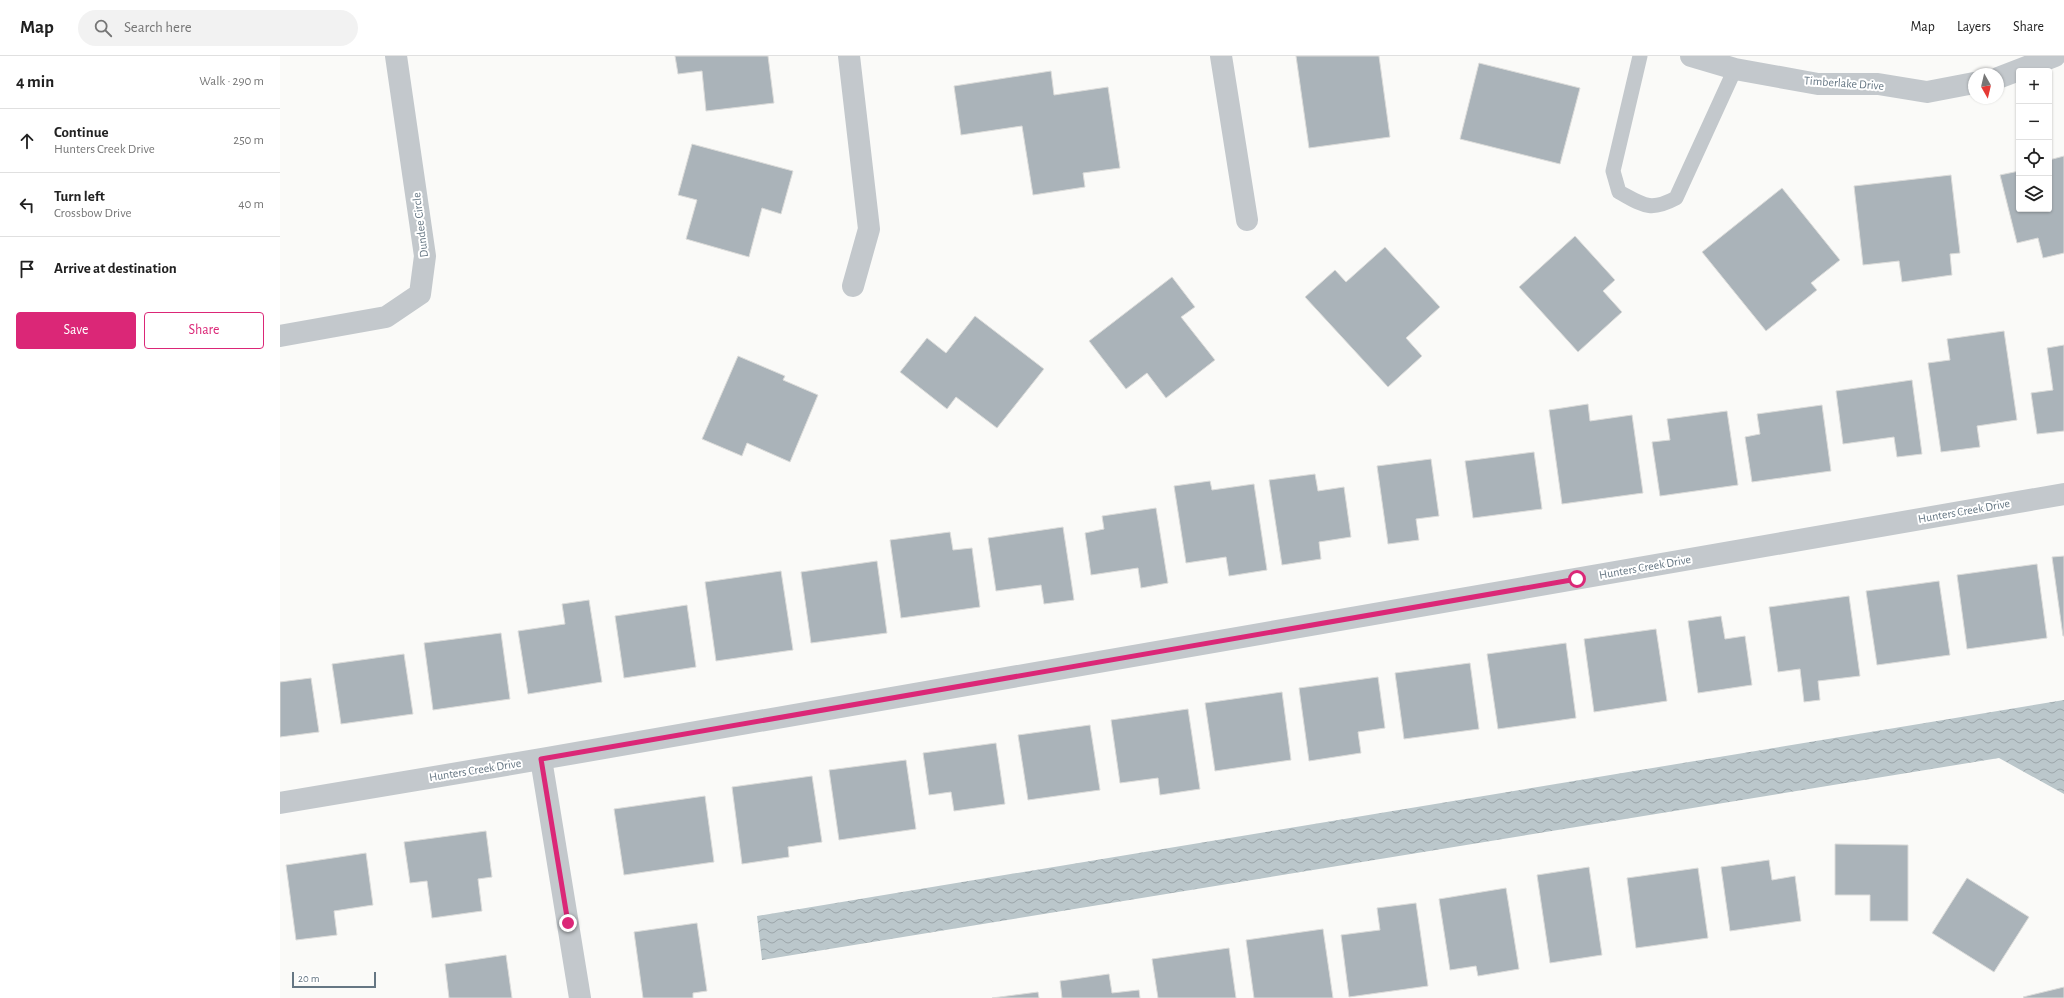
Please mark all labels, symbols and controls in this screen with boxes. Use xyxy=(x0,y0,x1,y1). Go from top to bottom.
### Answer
search box xyxy=(78,10,358,46)
icon: search xyxy=(92,17,114,39)
text: Map xyxy=(20,18,54,37)
text: Search here xyxy=(124,20,192,35)
text: Map xyxy=(1910,20,1935,34)
text: Layers xyxy=(1957,20,1991,34)
text: Share xyxy=(2013,20,2044,34)
north arrow xyxy=(1968,68,2004,104)
map controls xyxy=(2016,68,2052,212)
button: + xyxy=(2016,68,2052,104)
text: 4 min xyxy=(16,73,54,90)
street label: Timberlake Drive xyxy=(1804,74,1884,92)
text: Walk · 290 m xyxy=(199,75,264,88)
button: − xyxy=(2016,104,2052,140)
text: Continue xyxy=(54,125,109,140)
icon: ahead xyxy=(16,130,38,152)
text: 250 m xyxy=(233,134,264,147)
button: locate xyxy=(2016,140,2052,176)
text: Hunters Creek Drive xyxy=(54,143,155,156)
button: layers xyxy=(2016,176,2052,212)
text: Turn left xyxy=(54,189,105,204)
street label: Dundee Circle xyxy=(410,192,430,258)
icon: left xyxy=(16,194,38,216)
text: 40 m xyxy=(238,198,264,211)
text: Crossbow Drive xyxy=(54,207,132,220)
icon: arrive xyxy=(16,258,38,280)
text: Arrive at destination xyxy=(54,261,177,276)
button: Save xyxy=(16,312,136,349)
button: Share xyxy=(144,312,264,349)
street label: Hunters Creek Drive xyxy=(1917,497,2011,525)
street label: Hunters Creek Drive xyxy=(1598,553,1692,581)
route start xyxy=(1568,570,1586,588)
street label: Hunters Creek Drive xyxy=(428,757,522,783)
route end xyxy=(559,914,577,932)
scale bar xyxy=(292,970,376,989)
text: 20 m xyxy=(298,973,319,984)

